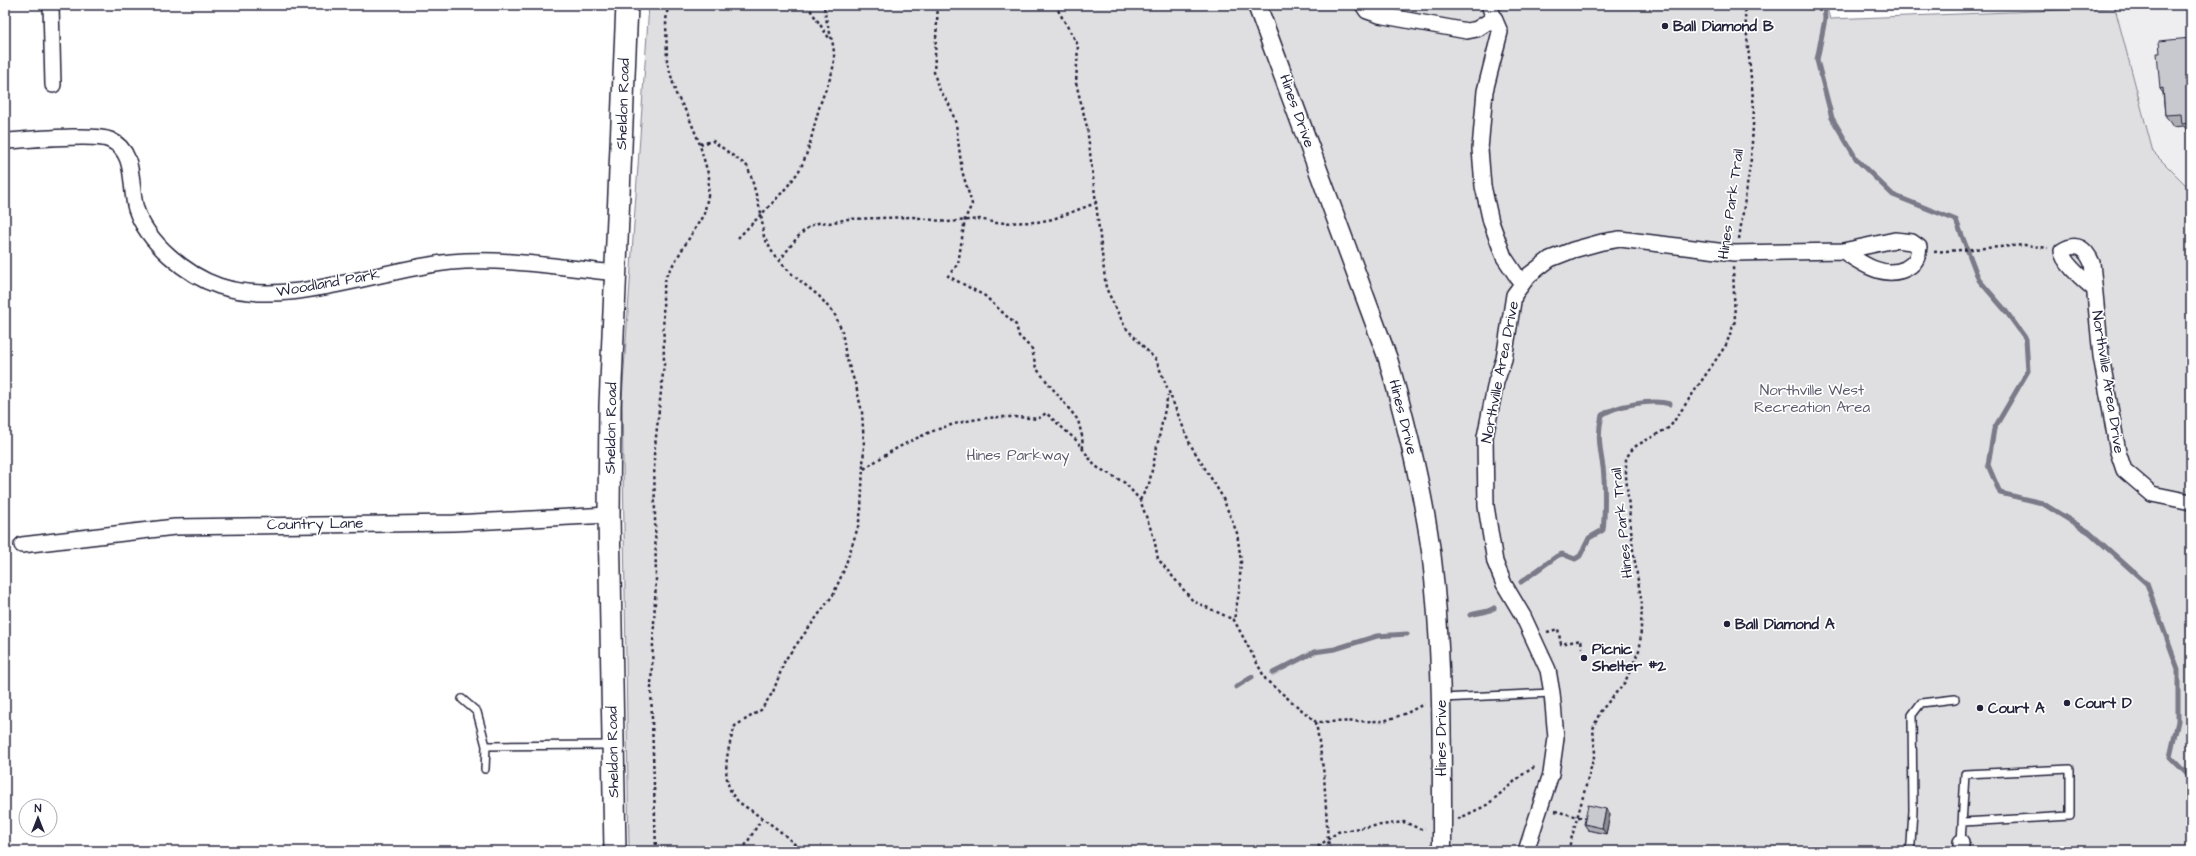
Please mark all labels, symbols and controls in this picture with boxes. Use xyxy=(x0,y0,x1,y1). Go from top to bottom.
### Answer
place label: Ball Diamond B xyxy=(1673,16,1774,37)
marker: Ball Diamond B xyxy=(1660,21,1670,31)
street label: Sheldon Road xyxy=(611,58,635,150)
street label: Hines Drive xyxy=(1274,71,1320,151)
street label: Hines Park Trail xyxy=(1713,148,1749,260)
street label: Woodland Park xyxy=(275,264,381,302)
street label: Northville Area Drive xyxy=(1476,299,1524,445)
street label: Northville Area Drive xyxy=(2086,309,2130,455)
street label: Hines Drive xyxy=(1384,377,1422,457)
park label: Northville West Recreation Area xyxy=(1754,380,1870,418)
street label: Sheldon Road xyxy=(600,382,622,474)
park label: Hines Parkway xyxy=(966,445,1070,467)
street label: Hines Park Trail xyxy=(1606,467,1638,579)
street label: Country Lane xyxy=(267,513,363,536)
place label: Ball Diamond A xyxy=(1735,614,1835,635)
marker: Ball Diamond A xyxy=(1722,619,1732,629)
place label: Picnic Shelter #2 xyxy=(1591,639,1667,677)
marker: Picnic Shelter #2 xyxy=(1579,653,1589,663)
place label: Court D xyxy=(2075,693,2132,714)
place label: Court A xyxy=(1988,698,2045,719)
marker: Court D xyxy=(2062,698,2072,708)
street label: Hines Drive xyxy=(1431,700,1452,776)
marker: Court A xyxy=(1975,703,1985,713)
street label: Sheldon Road xyxy=(602,706,624,798)
north arrow xyxy=(18,798,58,838)
text: N xyxy=(35,801,42,816)

